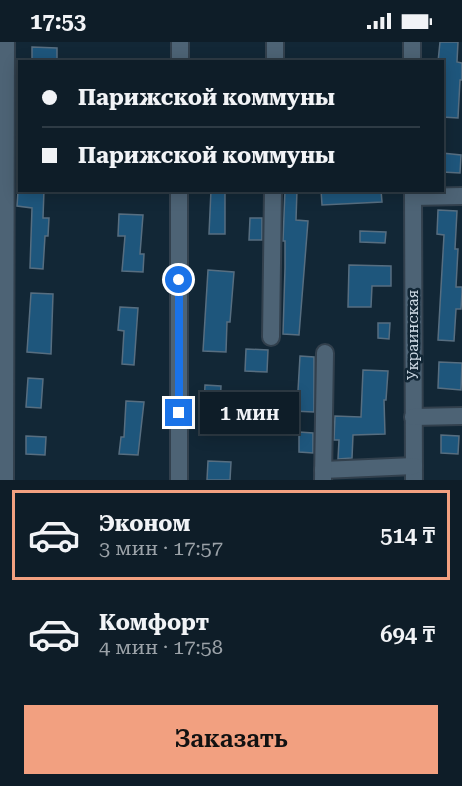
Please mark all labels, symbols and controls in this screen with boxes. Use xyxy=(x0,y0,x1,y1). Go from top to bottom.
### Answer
text: 17:53 xyxy=(30,9,86,34)
text: Парижской коммуны xyxy=(78,85,335,110)
text: Парижской коммуны xyxy=(78,143,335,168)
route start xyxy=(165,266,192,293)
street label: Украинская xyxy=(404,290,422,380)
callout: 1 мин xyxy=(200,392,299,434)
route end xyxy=(165,399,192,426)
text: 1 мин xyxy=(220,401,279,425)
icon: car xyxy=(27,508,81,562)
text: Эконом xyxy=(99,511,190,536)
text: 514 ₸ xyxy=(380,523,435,548)
text: 3 мин · 17:57 xyxy=(99,536,223,560)
icon: car xyxy=(27,607,81,661)
text: Комфорт xyxy=(99,610,209,635)
text: 694 ₸ xyxy=(380,622,435,647)
text: 4 мин · 17:58 xyxy=(99,635,223,659)
button: Заказать xyxy=(24,705,438,774)

